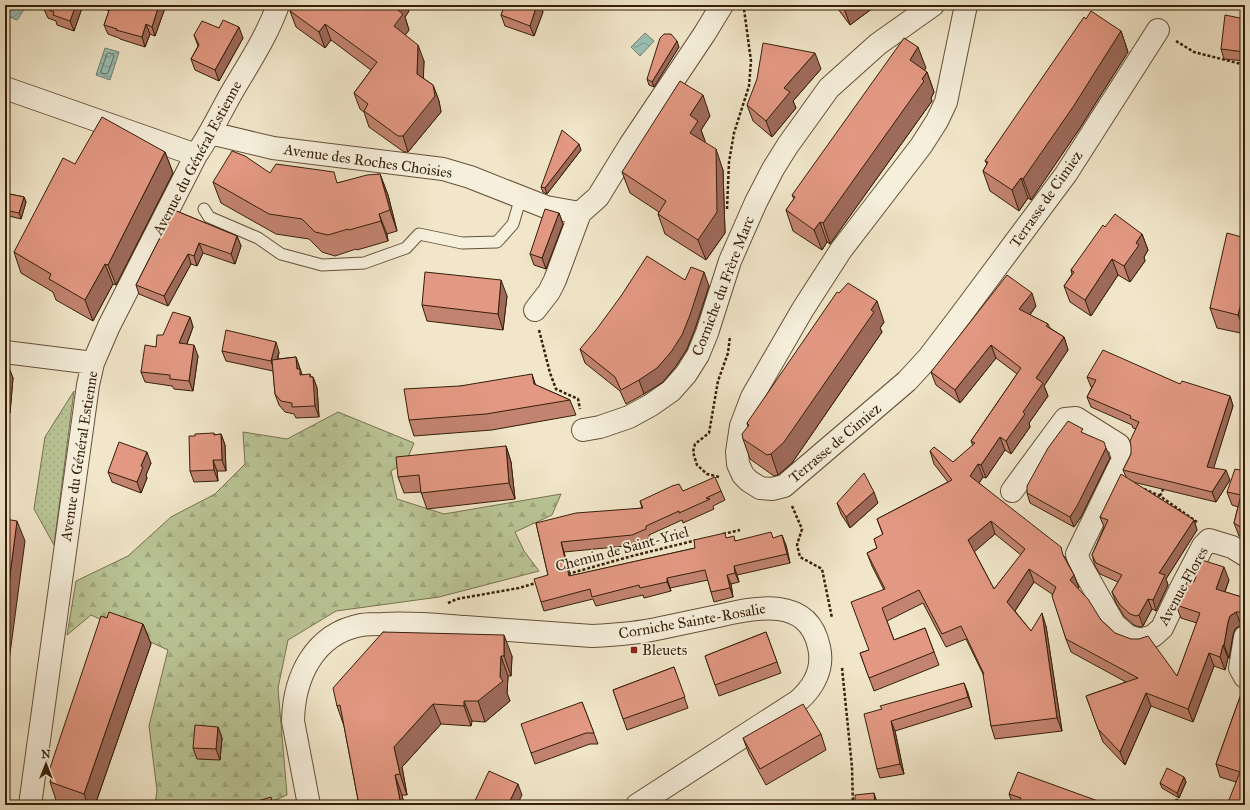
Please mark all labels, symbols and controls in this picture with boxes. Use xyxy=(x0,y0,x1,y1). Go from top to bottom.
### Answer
street label: Avenue du Général Estienne xyxy=(148,78,245,239)
street label: Avenue des Roches Choisies xyxy=(282,140,453,182)
street label: Terrasse de Cimiez xyxy=(1006,147,1086,251)
street label: Corniche du Frère Marc xyxy=(688,214,758,358)
street label: Avenue du Général Estienne xyxy=(56,370,101,543)
street label: Terrasse de Cimiez xyxy=(785,399,885,487)
street label: Chemin de Saint-Yriel xyxy=(553,522,692,575)
street label: Avenue Flores xyxy=(1154,544,1212,629)
street label: Corniche Sainte-Rosalie xyxy=(617,599,767,643)
place label: Bleuets xyxy=(642,641,687,659)
marker: Bleuets xyxy=(629,645,639,655)
north arrow xyxy=(26,744,66,784)
text: N xyxy=(41,748,51,761)

